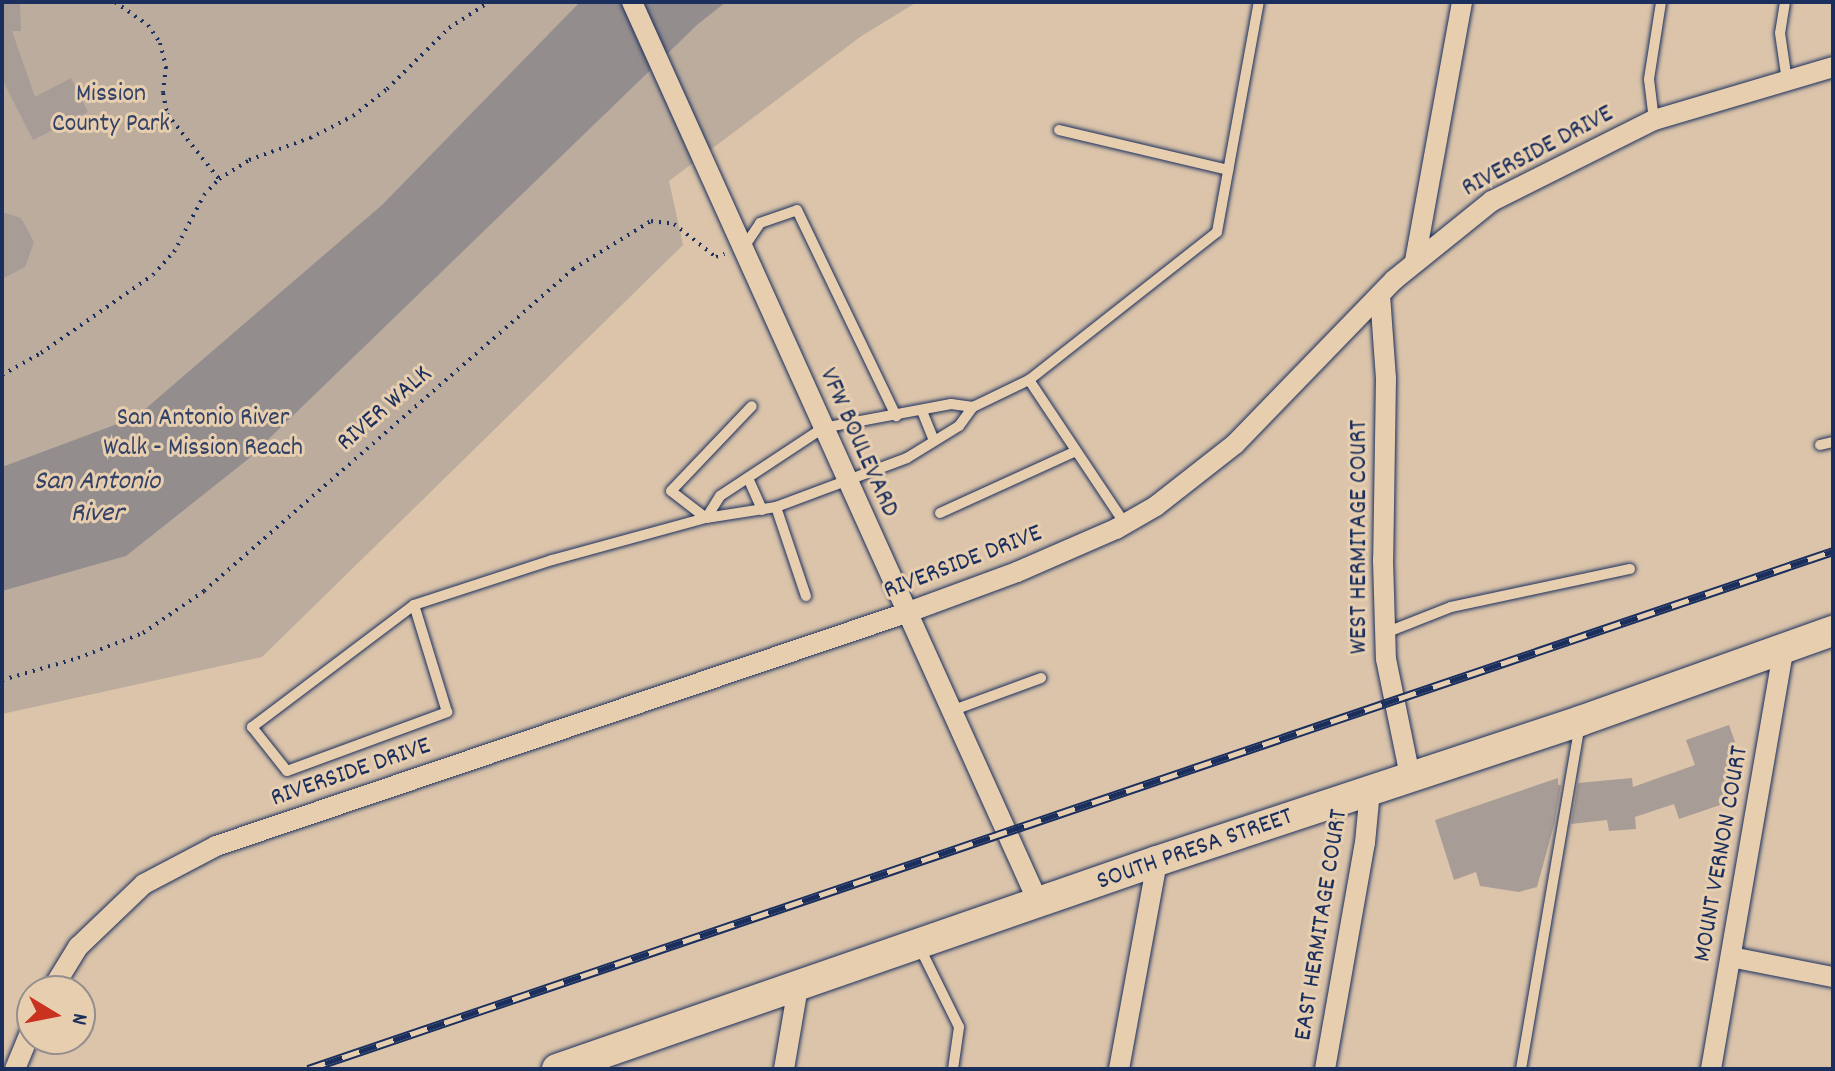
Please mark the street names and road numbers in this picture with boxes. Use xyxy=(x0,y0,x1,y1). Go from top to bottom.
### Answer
street label: RIVERSIDE DRIVE xyxy=(1457,99,1619,205)
street label: RIVER WALK xyxy=(331,359,439,459)
street label: VFW BOULEVARD xyxy=(811,364,905,522)
street label: WEST HERMITAGE COURT xyxy=(1344,420,1376,654)
street label: RIVERSIDE DRIVE xyxy=(880,519,1046,607)
street label: RIVERSIDE DRIVE xyxy=(267,731,435,815)
street label: MOUNT VERNON COURT xyxy=(1688,744,1756,964)
street label: SOUTH PRESA STREET xyxy=(1093,802,1297,898)
street label: EAST HERMITAGE COURT xyxy=(1288,807,1356,1043)

